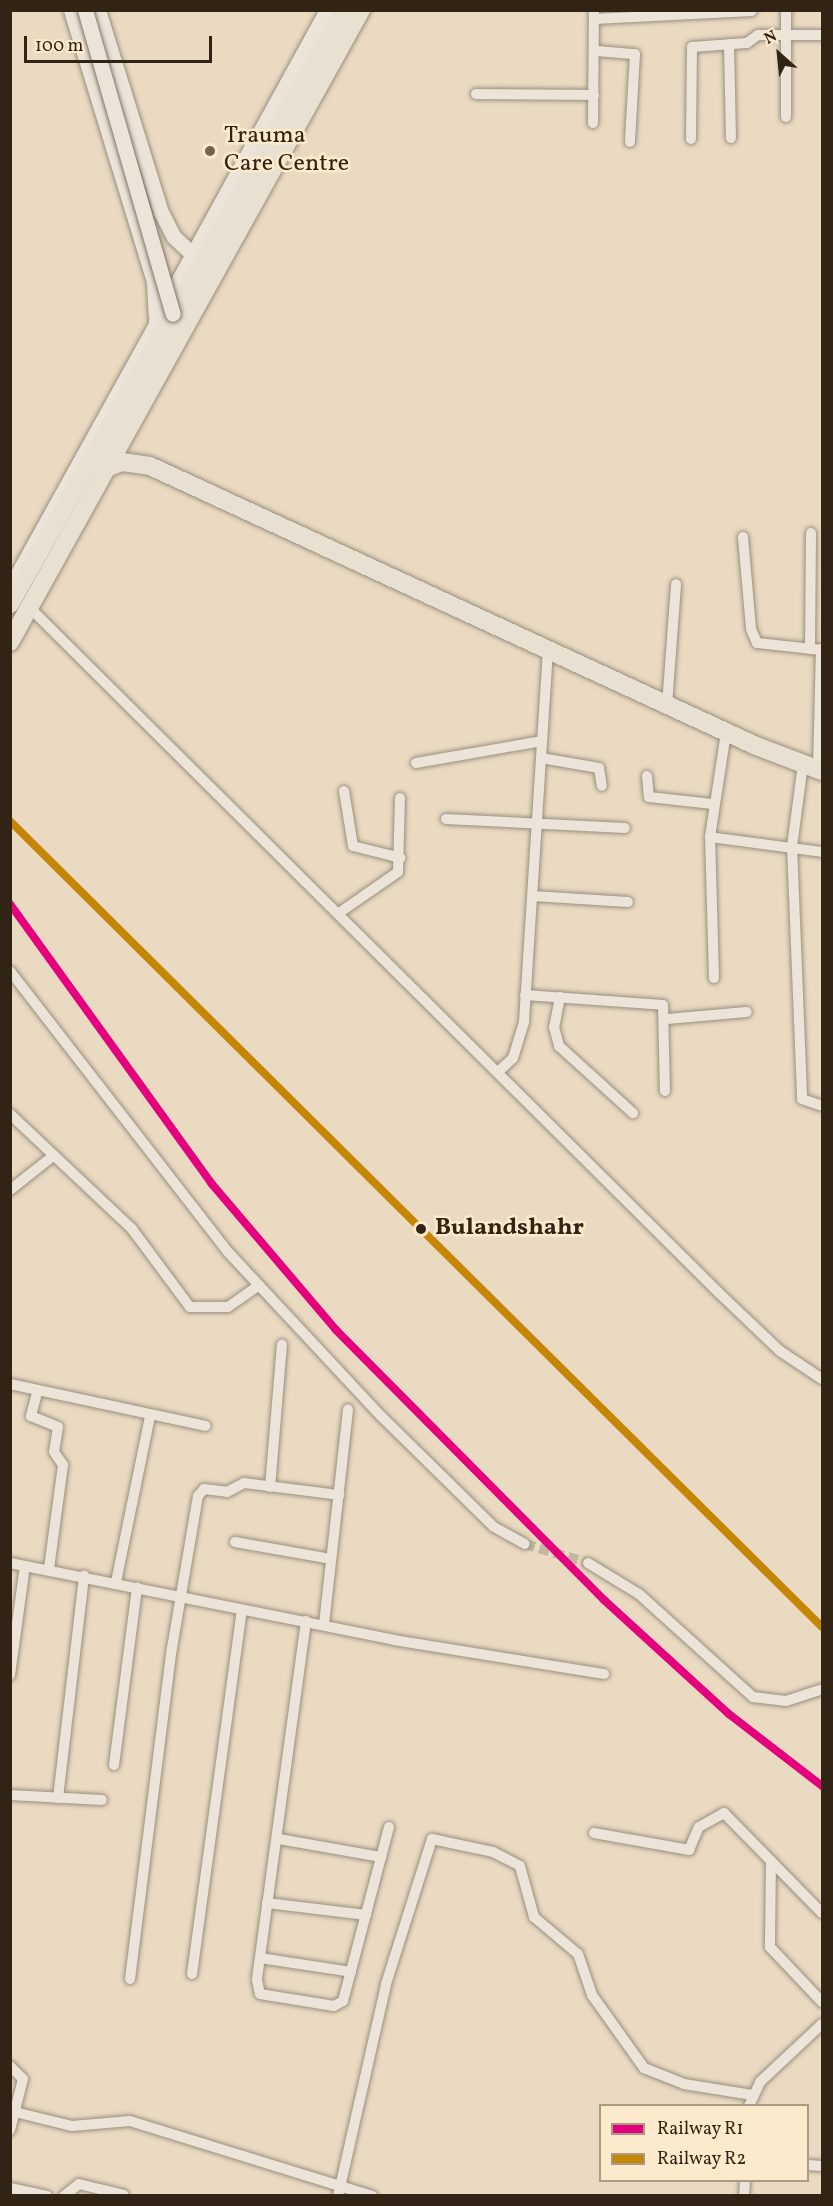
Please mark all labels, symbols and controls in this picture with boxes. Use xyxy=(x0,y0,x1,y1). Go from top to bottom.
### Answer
scale bar xyxy=(27,24,214,62)
north arrow xyxy=(749,24,809,84)
text: N xyxy=(761,26,781,50)
text: 100 m xyxy=(35,34,84,59)
place label: Trauma Care Centre xyxy=(224,123,349,179)
marker: Trauma Care Centre xyxy=(201,142,219,160)
place label: Bulandshahr xyxy=(435,1215,584,1243)
marker: Bulandshahr xyxy=(412,1220,430,1238)
legend xyxy=(599,2104,809,2182)
text: Railway R1 xyxy=(657,2117,744,2142)
text: Railway R2 xyxy=(657,2147,746,2172)

